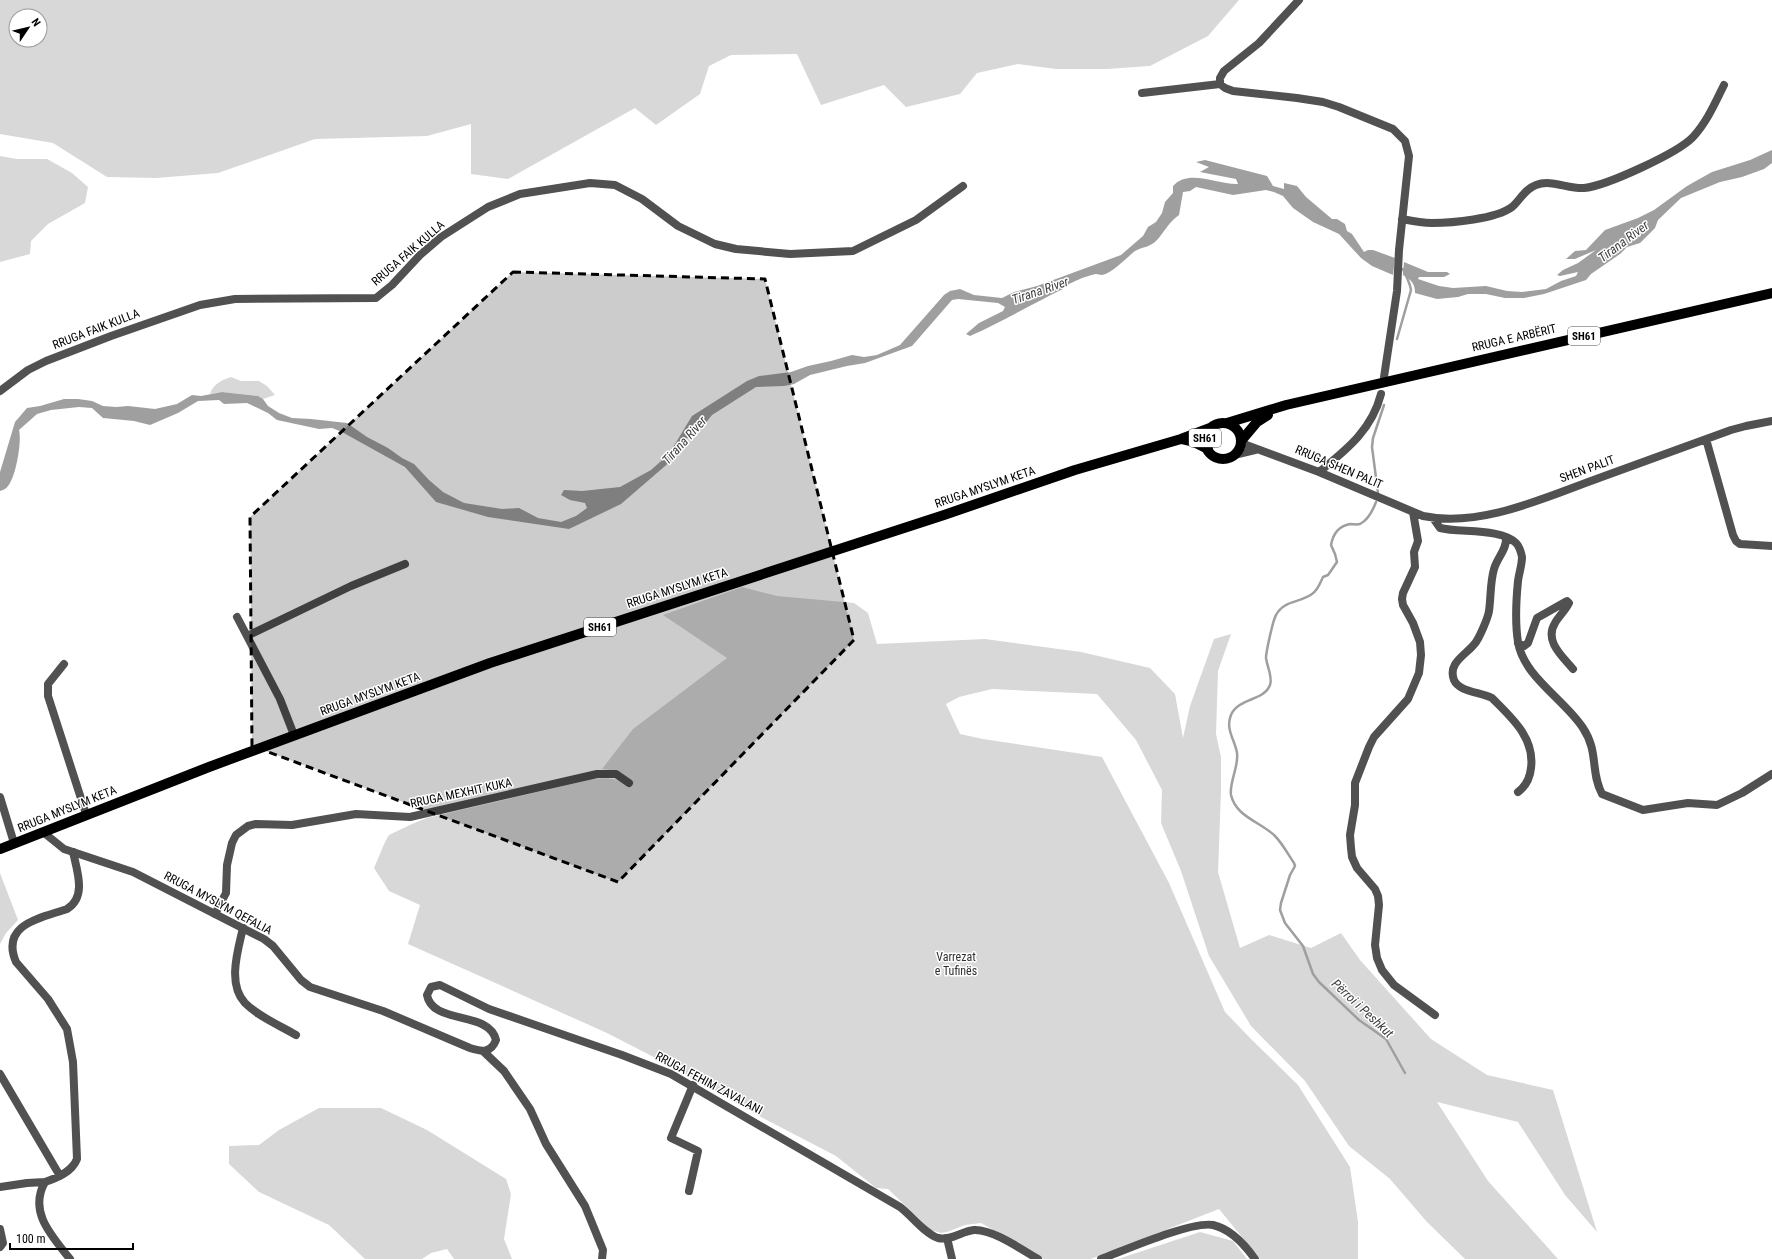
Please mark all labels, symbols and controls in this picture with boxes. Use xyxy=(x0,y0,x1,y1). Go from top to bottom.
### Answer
north arrow xyxy=(8,8,48,48)
text: N xyxy=(29,16,43,29)
street label: RRUGA FAIK KULLA xyxy=(369,217,447,288)
water label: Tirana River xyxy=(1595,217,1652,265)
water label: Tirana River xyxy=(1010,273,1072,307)
street label: RRUGA FAIK KULLA xyxy=(51,306,142,352)
street label: RRUGA E ARBËRIT xyxy=(1470,321,1558,355)
road number: SH61 xyxy=(1568,327,1600,345)
water label: Tirana River xyxy=(659,413,710,467)
road number: SH61 xyxy=(1189,429,1221,447)
street label: RRUGA SHEN PALIT xyxy=(1293,442,1385,492)
street label: SHEN PALIT xyxy=(1558,453,1616,485)
street label: RRUGA MYSLYM KETA xyxy=(933,463,1037,511)
street label: RRUGA MYSLYM KETA xyxy=(625,565,729,611)
road number: SH61 xyxy=(584,618,616,636)
street label: RRUGA MYSLYM KETA xyxy=(318,669,422,719)
street label: RRUGA MEXHIT KUKA xyxy=(409,775,513,811)
street label: RRUGA MYSLYM KETA xyxy=(16,783,119,835)
street label: RRUGA MYSLYM QEFALIA xyxy=(161,869,275,938)
park label: Varrezat e Tufinës xyxy=(935,950,977,978)
water label: Përroi i Peshkut xyxy=(1329,976,1397,1041)
street label: RRUGA FEHIM ZAVALANI xyxy=(653,1049,765,1117)
scale bar xyxy=(10,1225,133,1251)
text: 100 m xyxy=(16,1232,46,1246)

